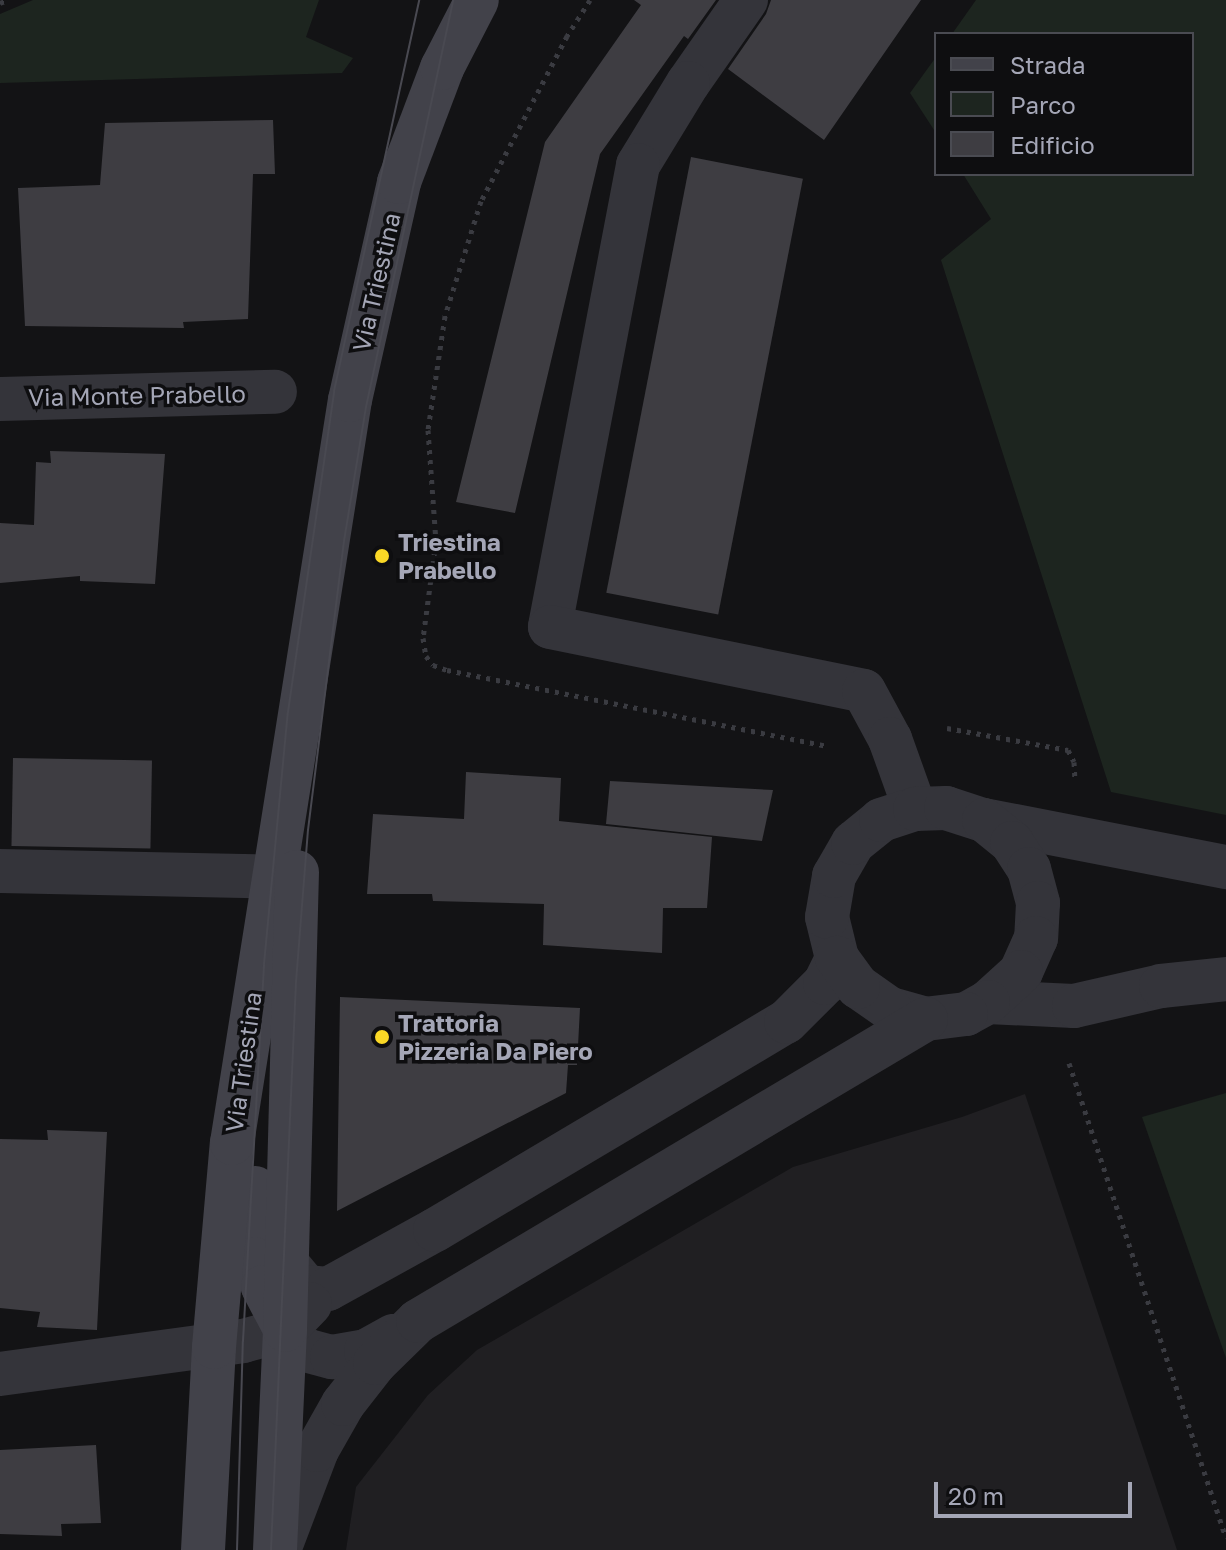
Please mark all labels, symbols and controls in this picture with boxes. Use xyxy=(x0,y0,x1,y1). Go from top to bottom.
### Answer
legend xyxy=(934,32,1194,176)
text: Strada xyxy=(1010,50,1085,79)
text: Parco xyxy=(1010,90,1076,119)
text: Edificio xyxy=(1010,130,1095,159)
street label: Via Triestina xyxy=(346,210,406,354)
street label: Via Monte Prabello xyxy=(28,379,246,411)
place label: Triestina Prabello xyxy=(398,528,501,584)
marker: Triestina Prabello xyxy=(373,547,391,565)
street label: Via Triestina xyxy=(219,990,267,1134)
place label: Trattoria Pizzeria Da Piero xyxy=(398,1009,593,1065)
marker: Trattoria Pizzeria Da Piero xyxy=(373,1028,391,1046)
scale bar xyxy=(938,1466,1136,1516)
text: 20 m xyxy=(948,1481,1004,1510)

